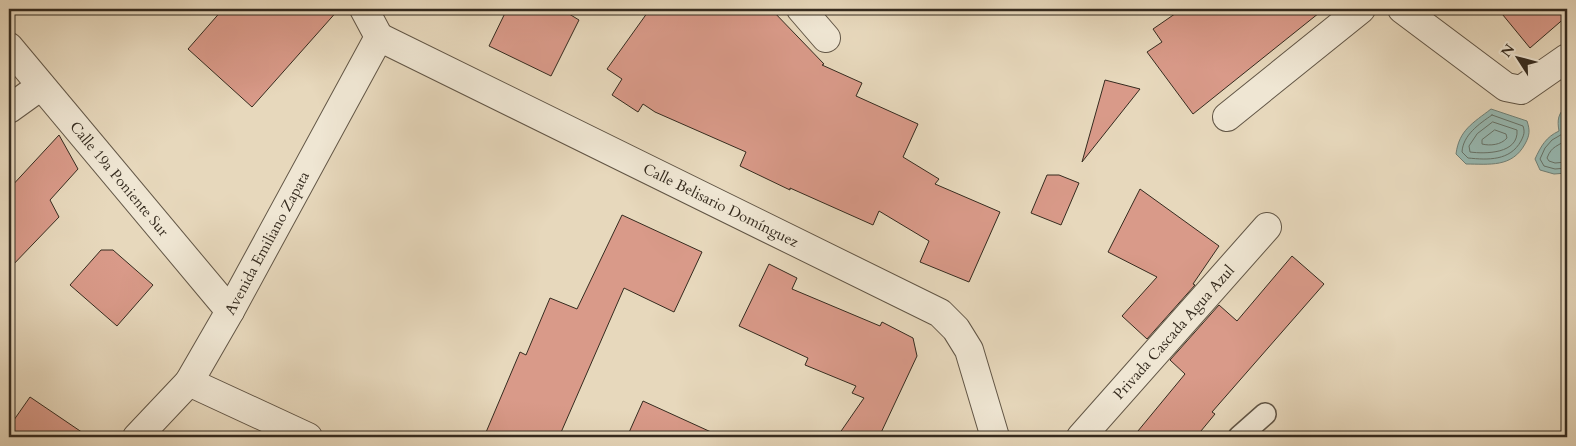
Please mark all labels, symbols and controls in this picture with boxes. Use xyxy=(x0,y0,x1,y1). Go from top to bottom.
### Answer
north arrow xyxy=(1494,32,1544,82)
text: N xyxy=(1497,40,1519,61)
street label: Calle 19a Poniente Sur xyxy=(65,117,174,241)
street label: Calle Belisario Domínguez xyxy=(640,159,802,252)
street label: Avenida Emiliano Zapata xyxy=(220,167,314,318)
street label: Privada Cascada Agua Azul xyxy=(1109,261,1239,404)

